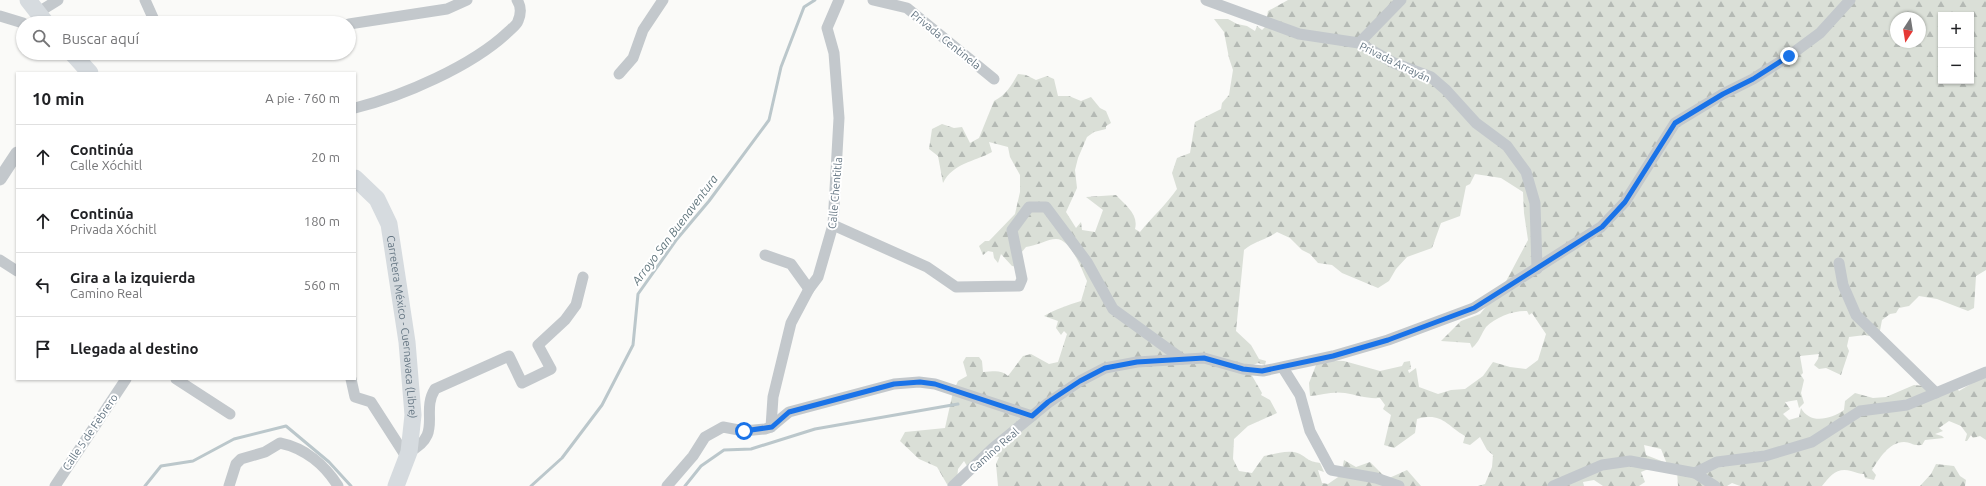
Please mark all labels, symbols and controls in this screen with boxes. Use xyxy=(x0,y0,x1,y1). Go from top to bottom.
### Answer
street label: Privada Centinela xyxy=(909,8,983,72)
north arrow xyxy=(1890,12,1926,48)
map controls xyxy=(1938,12,1974,84)
button: + xyxy=(1938,12,1974,48)
search box xyxy=(16,16,356,60)
icon: search xyxy=(30,27,52,49)
text: Buscar aquí xyxy=(62,30,139,47)
street label: Privada Arrayán xyxy=(1358,40,1432,84)
route end xyxy=(1780,47,1798,65)
button: − xyxy=(1938,48,1974,84)
text: 10 min xyxy=(32,89,85,108)
text: A pie · 760 m xyxy=(265,91,340,105)
text: Continúa xyxy=(70,141,134,158)
icon: ahead xyxy=(32,146,54,168)
text: 20 m xyxy=(311,150,340,164)
street label: Calle Chentitla xyxy=(826,157,844,229)
text: Calle Xóchitl xyxy=(70,158,142,172)
water label: Arroyo San Buenaventura xyxy=(629,172,720,288)
text: Continúa xyxy=(70,205,134,222)
icon: ahead xyxy=(32,210,54,232)
text: 180 m xyxy=(304,214,340,228)
text: Privada Xóchitl xyxy=(70,222,157,236)
street label: Carretera México - Cuernavaca (Libre) xyxy=(385,235,419,419)
text: Gira a la izquierda xyxy=(70,269,196,286)
icon: left xyxy=(32,274,54,296)
text: 560 m xyxy=(304,278,340,292)
text: Camino Real xyxy=(70,286,142,300)
icon: arrive xyxy=(32,338,54,360)
text: Llegada al destino xyxy=(70,340,199,357)
street label: Calle 5 de Febrero xyxy=(60,391,120,473)
route start xyxy=(735,422,753,440)
street label: Camino Real xyxy=(967,425,1021,475)

